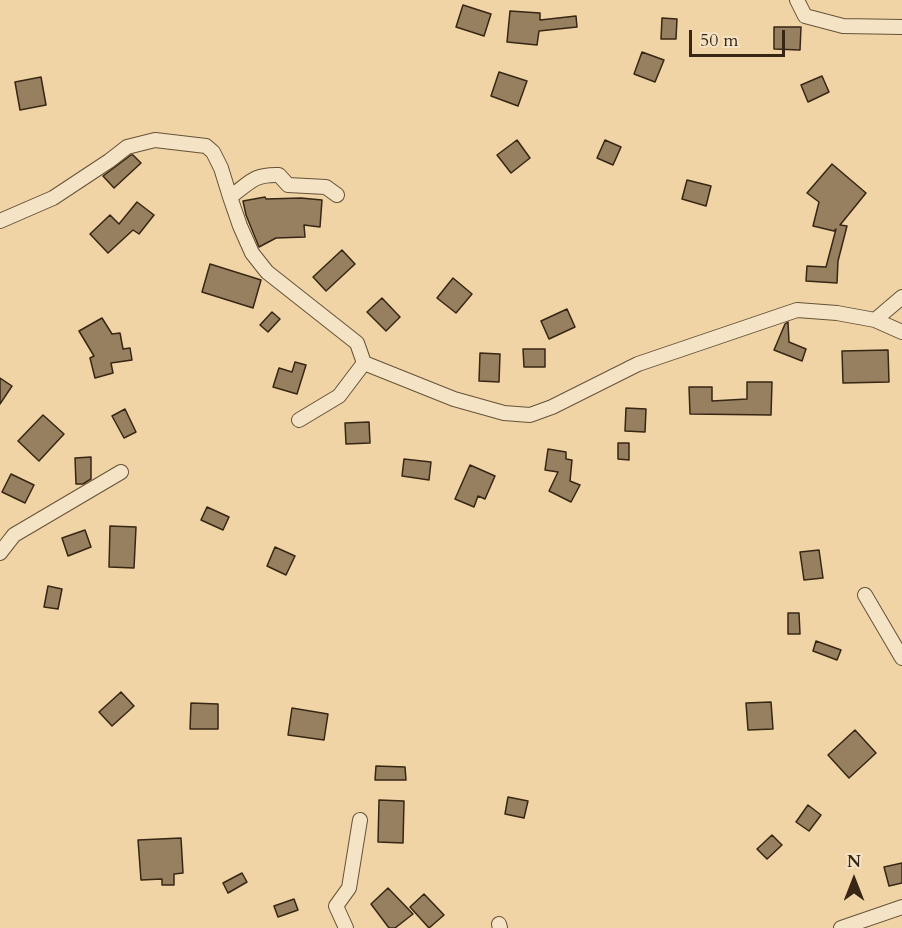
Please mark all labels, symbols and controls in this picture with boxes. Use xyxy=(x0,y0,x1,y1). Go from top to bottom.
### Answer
scale bar xyxy=(692,18,788,56)
text: 50 m xyxy=(700,28,739,53)
north arrow xyxy=(824,850,884,910)
text: N xyxy=(847,851,861,873)

